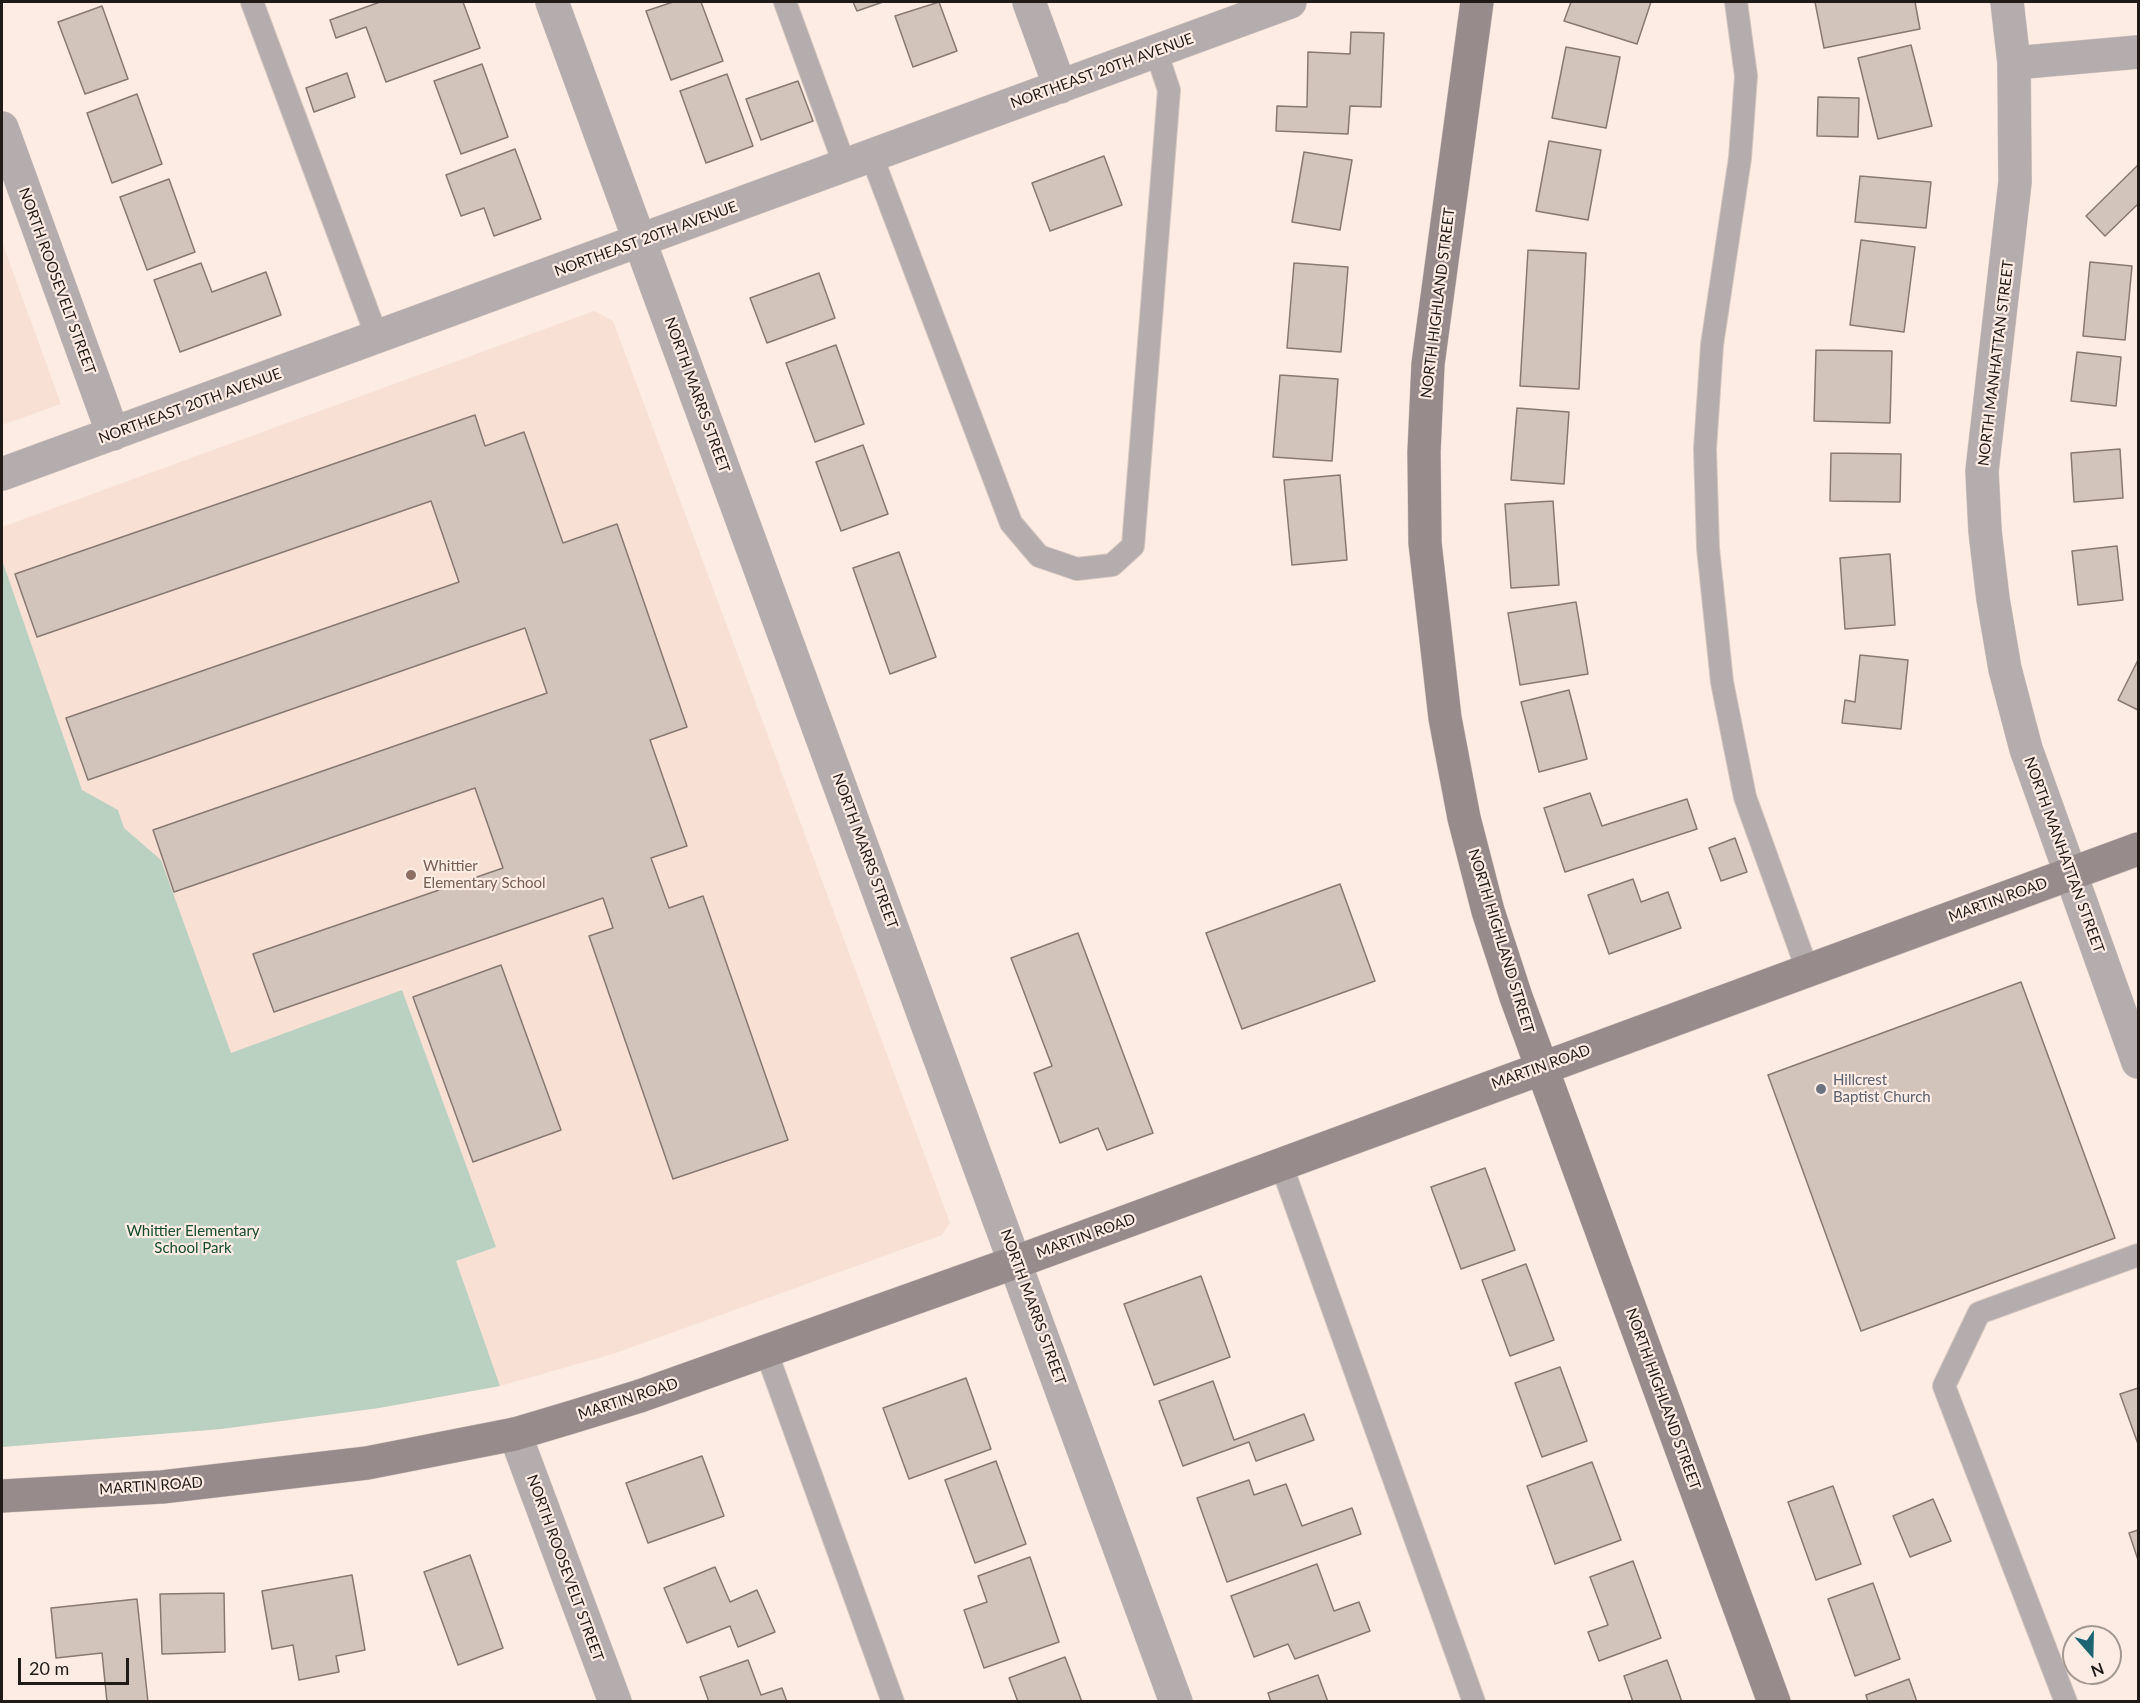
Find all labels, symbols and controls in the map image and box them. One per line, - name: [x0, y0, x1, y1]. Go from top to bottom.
- street label: NORTHEAST 20TH AVENUE: [1008, 29, 1196, 113]
- street label: NORTH ROOSEVELT STREET: [15, 185, 99, 377]
- street label: NORTHEAST 20TH AVENUE: [552, 197, 740, 281]
- street label: NORTH HIGHLAND STREET: [1417, 207, 1459, 399]
- street label: NORTH MANHATTAN STREET: [1974, 259, 2018, 467]
- street label: NORTH MARRS STREET: [660, 315, 734, 475]
- street label: NORTHEAST 20TH AVENUE: [96, 364, 284, 448]
- street label: NORTH MANHATTAN STREET: [2020, 754, 2108, 956]
- street label: NORTH MARRS STREET: [828, 771, 902, 931]
- street label: NORTH HIGHLAND STREET: [1464, 847, 1538, 1035]
- place label: Whittier Elementary School: [423, 857, 546, 892]
- marker: Whittier Elementary School: [404, 868, 418, 882]
- street label: MARTIN ROAD: [1946, 874, 2050, 926]
- street label: MARTIN ROAD: [1489, 1041, 1593, 1093]
- place label: Hillcrest Baptist Church: [1833, 1071, 1931, 1106]
- marker: Hillcrest Baptist Church: [1814, 1082, 1828, 1096]
- street label: MARTIN ROAD: [1034, 1210, 1138, 1262]
- park label: Whittier Elementary School Park: [126, 1222, 260, 1257]
- street label: NORTH MARRS STREET: [996, 1227, 1070, 1387]
- street label: NORTH HIGHLAND STREET: [1622, 1306, 1704, 1492]
- street label: MARTIN ROAD: [576, 1374, 680, 1424]
- street label: NORTH ROOSEVELT STREET: [523, 1472, 607, 1664]
- street label: MARTIN ROAD: [98, 1473, 204, 1499]
- north arrow: [2062, 1625, 2122, 1685]
- scale bar: [21, 1646, 132, 1684]
- text: 20 m: [29, 1657, 69, 1679]
- text: N: [2089, 1659, 2107, 1682]

